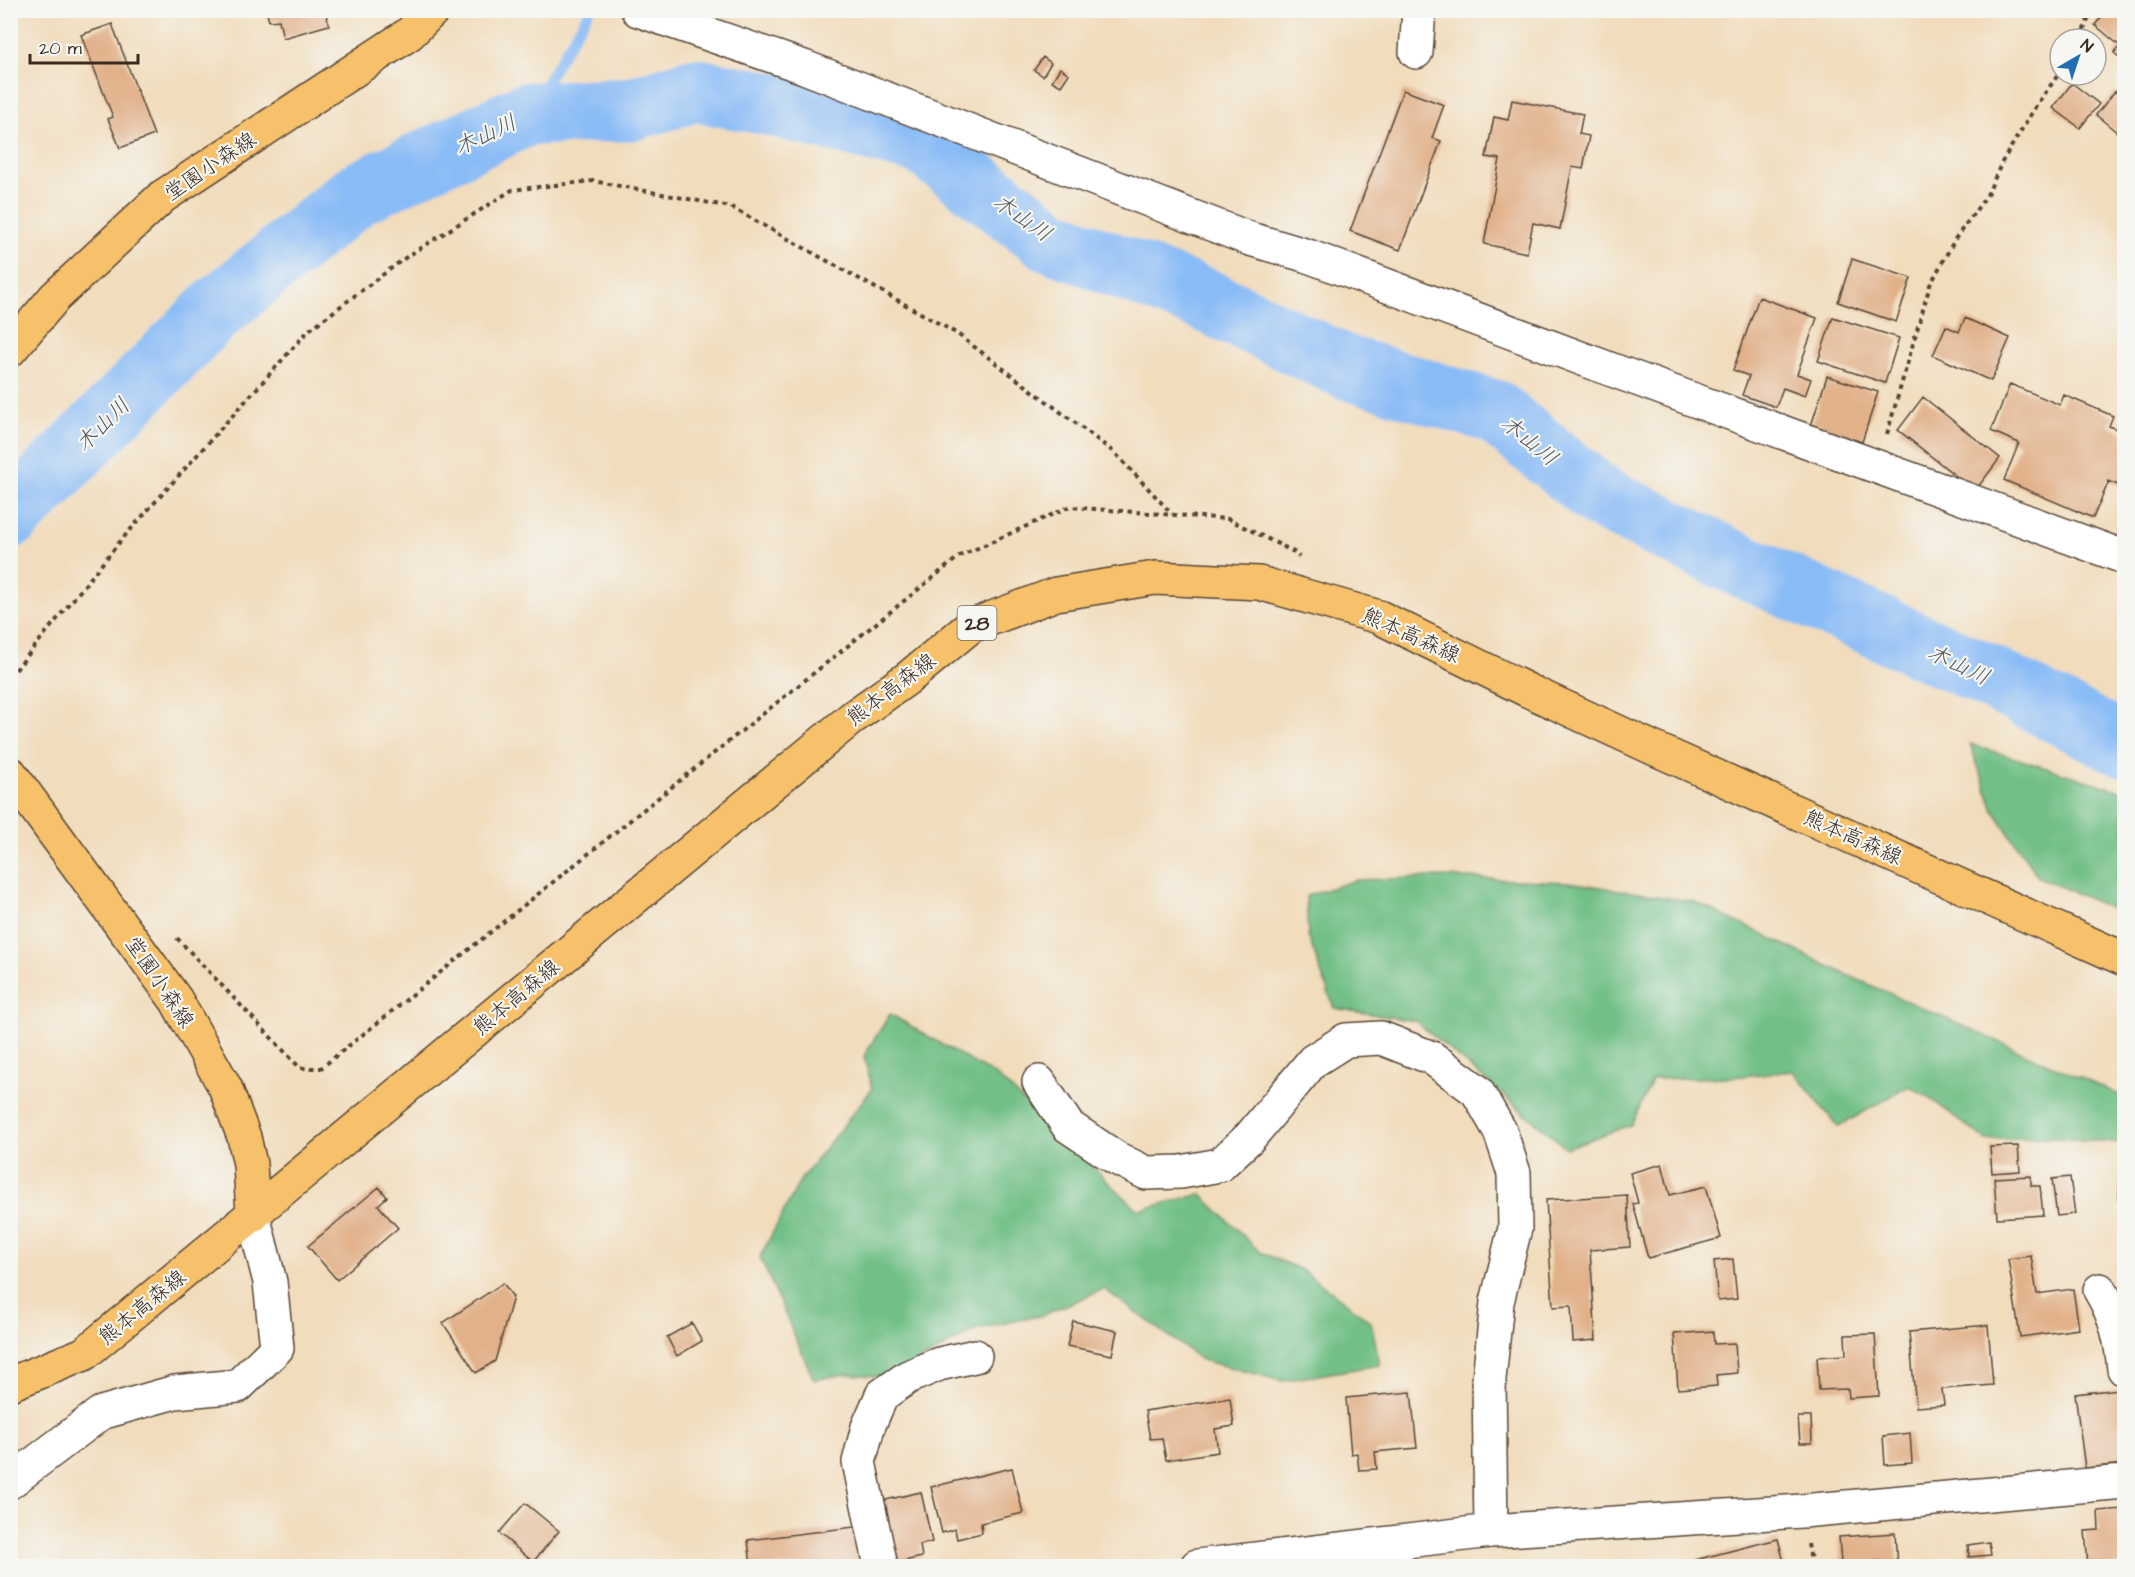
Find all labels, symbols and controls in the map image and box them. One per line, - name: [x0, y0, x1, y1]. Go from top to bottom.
- scale bar: [30, 27, 138, 65]
- north arrow: [2048, 27, 2108, 87]
- text: N: [2076, 34, 2098, 58]
- text: 20 m: [39, 36, 82, 61]
- water label: 木山川: [449, 107, 522, 163]
- street label: 堂園小森線: [159, 125, 262, 208]
- water label: 木山川: [986, 187, 1058, 250]
- water label: 木山川: [69, 391, 137, 459]
- water label: 木山川: [1494, 408, 1564, 474]
- street label: 熊本高森線: [1357, 601, 1465, 670]
- road number: 28: [958, 606, 996, 640]
- water label: 木山川: [1922, 637, 1995, 693]
- street label: 熊本高森線: [841, 646, 942, 733]
- street label: 熊本高森線: [1799, 803, 1907, 872]
- street label: 堂園小森線: [118, 931, 201, 1034]
- street label: 熊本高森線: [467, 953, 566, 1042]
- street label: 熊本高森線: [92, 1263, 192, 1352]

